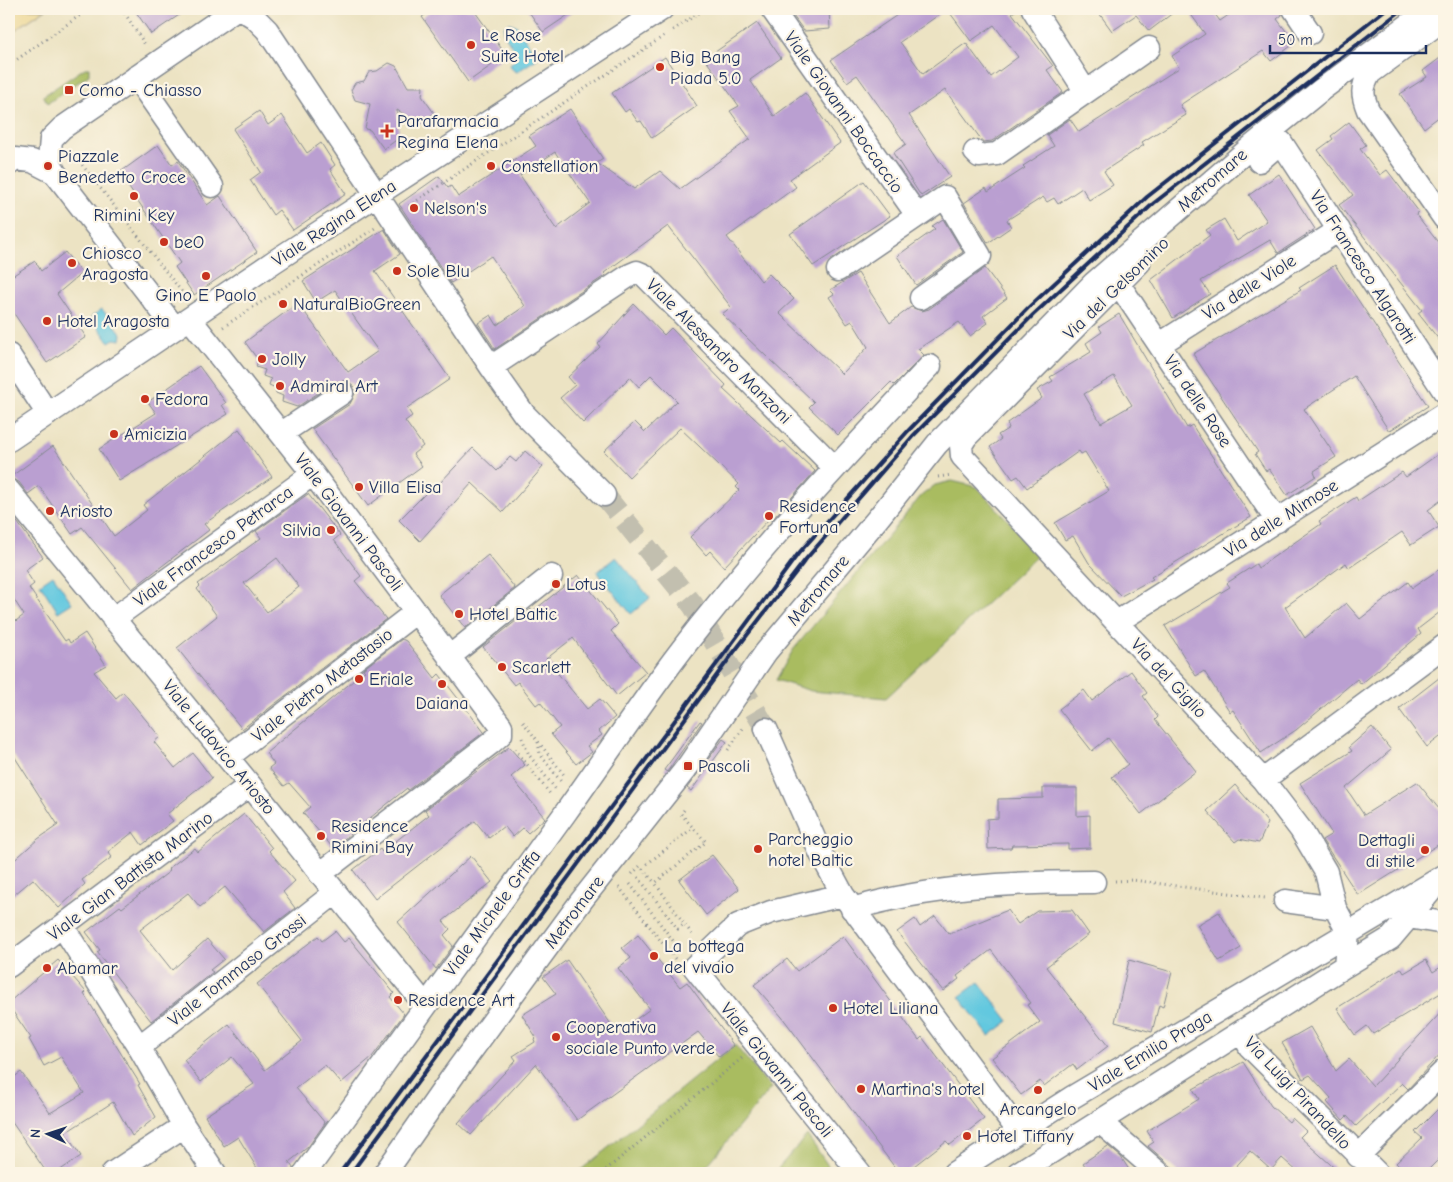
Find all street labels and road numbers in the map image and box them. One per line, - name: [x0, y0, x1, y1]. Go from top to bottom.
- street label: Viale Giovanni Boccaccio: [780, 27, 908, 197]
- street label: Metromare: [1173, 144, 1252, 216]
- street label: Viale Regina Elena: [268, 176, 400, 271]
- street label: Via Francesco Algarotti: [1305, 187, 1420, 348]
- street label: Via del Gelsomino: [1059, 233, 1174, 344]
- street label: Via delle Viole: [1198, 250, 1300, 325]
- street label: Viale Alessandro Manzoni: [642, 274, 796, 428]
- street label: Via delle Rose: [1159, 351, 1236, 451]
- street label: Viale Giovanni Pascoli: [290, 449, 407, 595]
- street label: Via delle Mimose: [1220, 475, 1342, 562]
- street label: Viale Francesco Petrarca: [129, 482, 297, 611]
- street label: Metromare: [783, 551, 854, 630]
- street label: Viale Pietro Metastasio: [248, 624, 397, 747]
- street label: Via del Giglio: [1126, 634, 1211, 723]
- street label: Viale Ludovico Ariosto: [158, 676, 279, 819]
- street label: Viale Gian Battista Marino: [44, 807, 217, 945]
- street label: Viale Michele Griffa: [440, 846, 545, 980]
- street label: Metromare: [540, 872, 609, 953]
- street label: Viale Tommaso Grossi: [164, 910, 311, 1031]
- street label: Viale Giovanni Pascoli: [716, 999, 837, 1142]
- street label: Viale Emilio Praga: [1085, 1006, 1216, 1097]
- street label: Via Luigi Pirandello: [1240, 1032, 1355, 1154]

